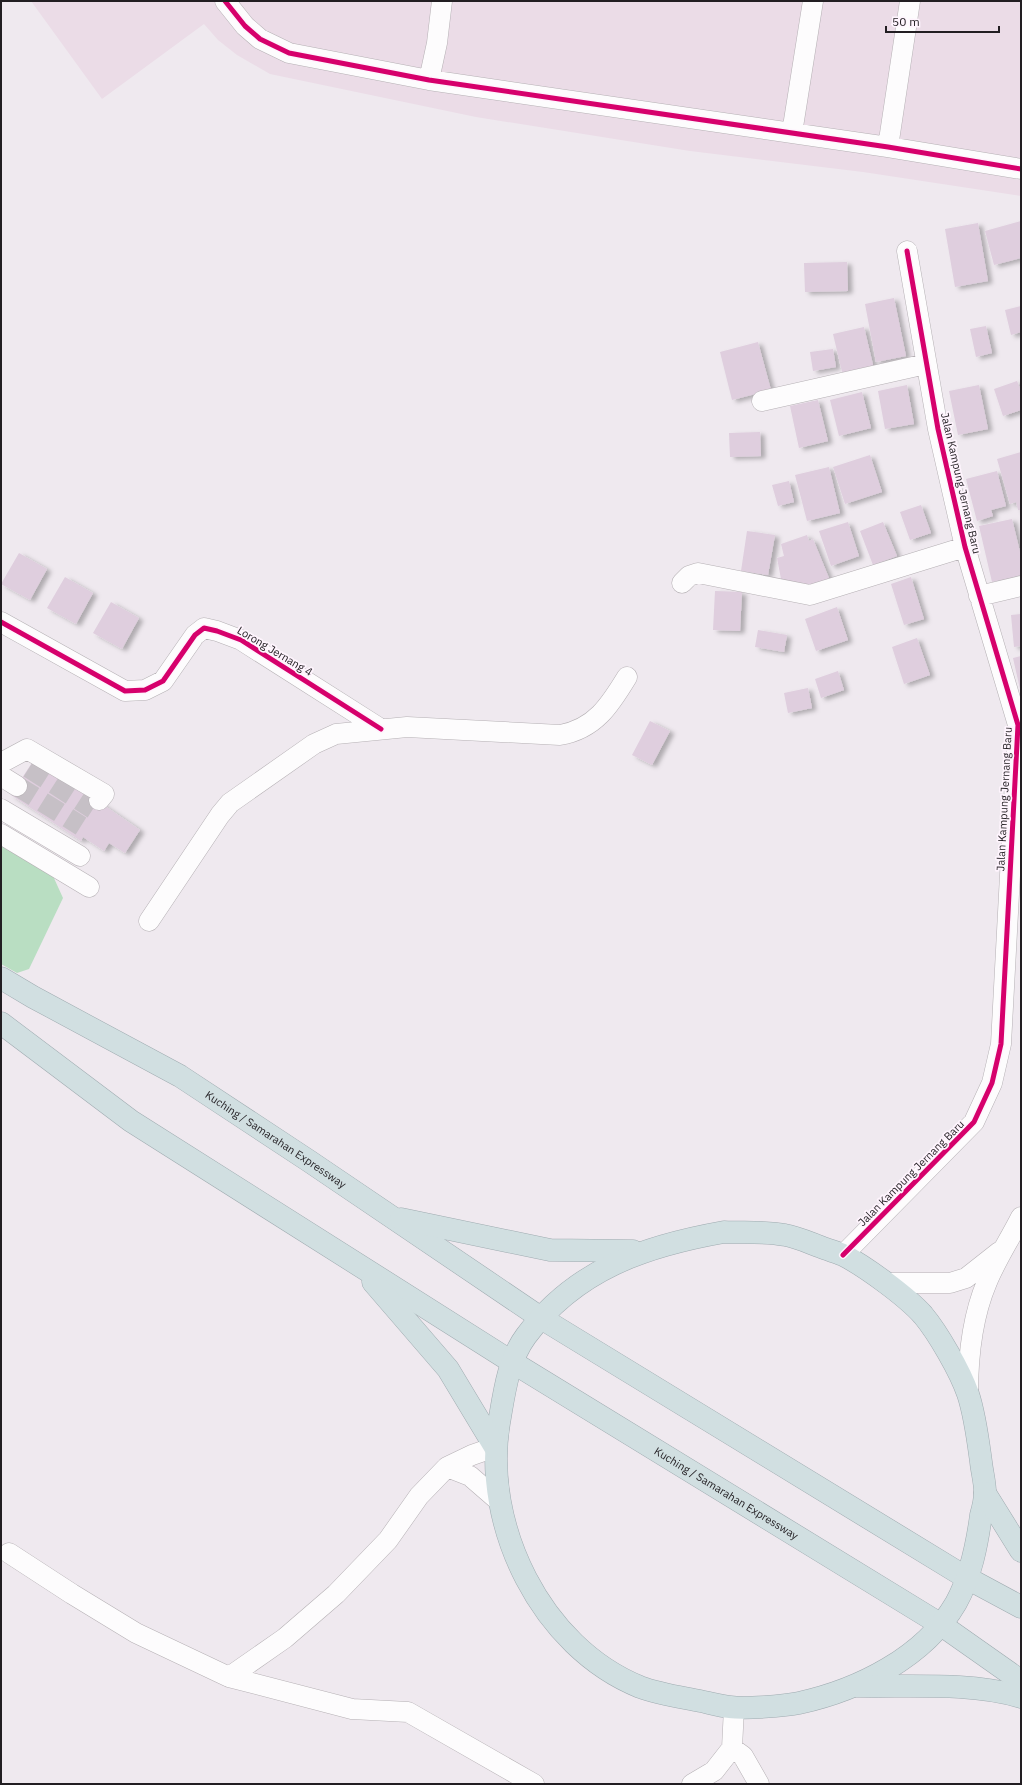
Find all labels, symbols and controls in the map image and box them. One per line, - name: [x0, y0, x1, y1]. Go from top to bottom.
- scale bar: [886, 8, 999, 34]
- text: 50 m: [892, 14, 920, 29]
- street label: Jalan Kampung Jernang Baru: [938, 411, 984, 555]
- street label: Lorong Jernang 4: [235, 623, 316, 679]
- street label: Jalan Kampung Jernang Baru: [993, 726, 1015, 872]
- street label: Kuching / Samarahan Expressway: [203, 1088, 349, 1192]
- street label: Jalan Kampung Jernang Baru: [855, 1117, 967, 1229]
- street label: Kuching / Samarahan Expressway: [652, 1444, 801, 1543]

